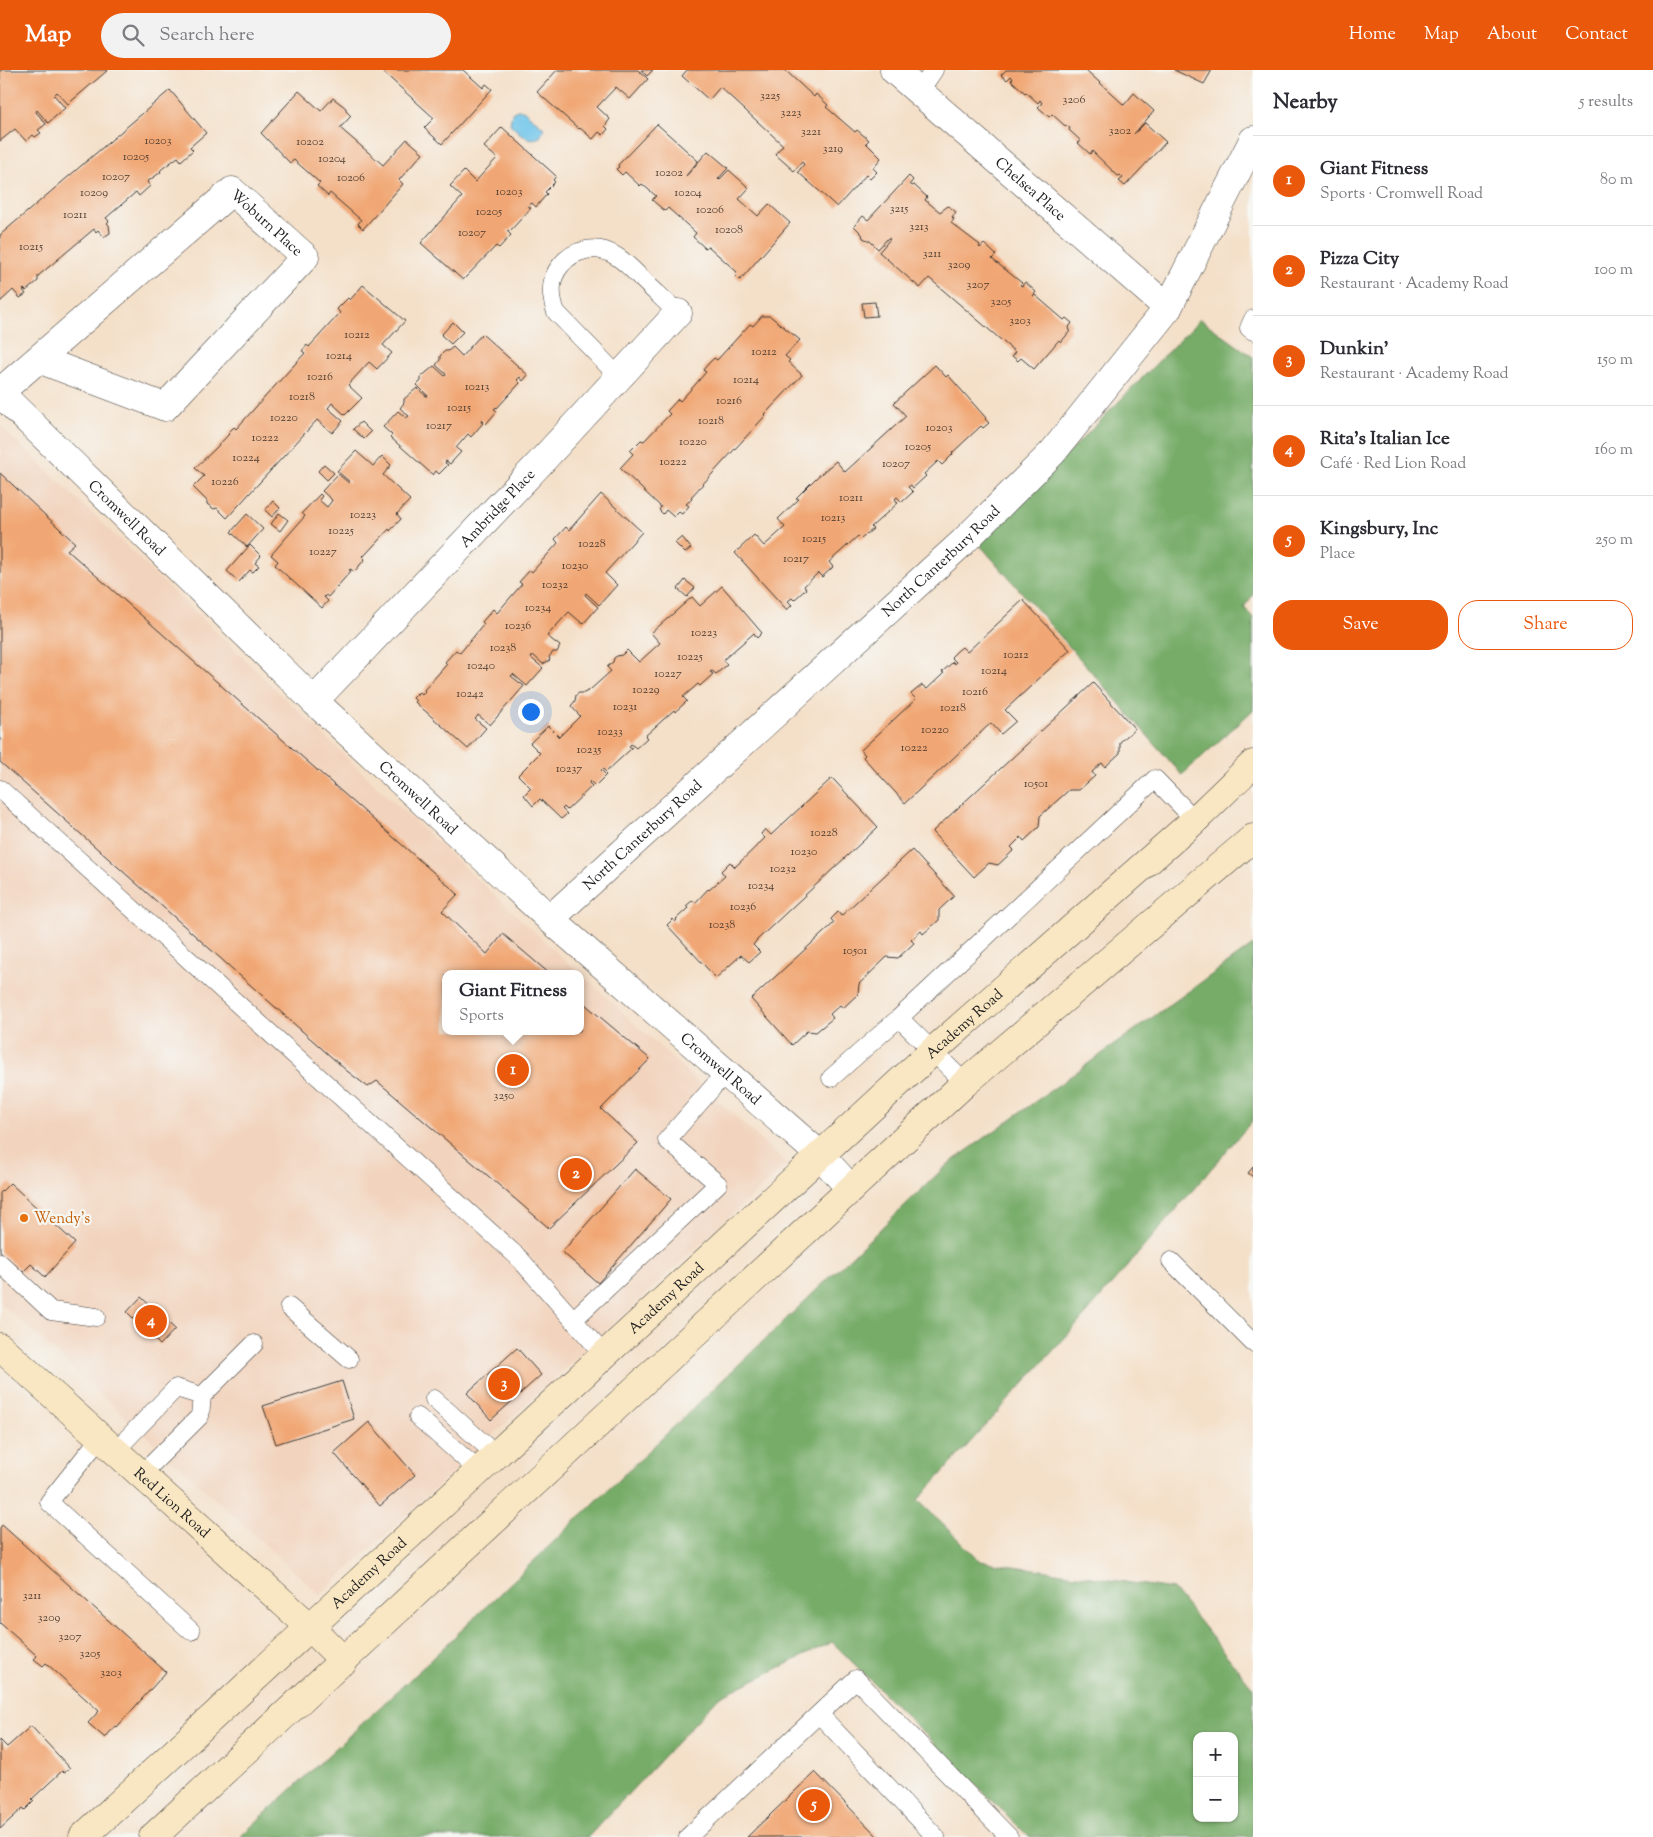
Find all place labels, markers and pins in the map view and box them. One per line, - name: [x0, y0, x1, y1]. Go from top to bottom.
- pin: 1: [497, 1051, 529, 1089]
- pin: 2: [560, 1155, 592, 1193]
- place label: Wendy's: [34, 1209, 90, 1230]
- marker: Wendy's: [18, 1212, 30, 1224]
- pin: 4: [135, 1302, 167, 1340]
- pin: 3: [488, 1365, 520, 1403]
- pin: 5: [798, 1786, 830, 1824]

